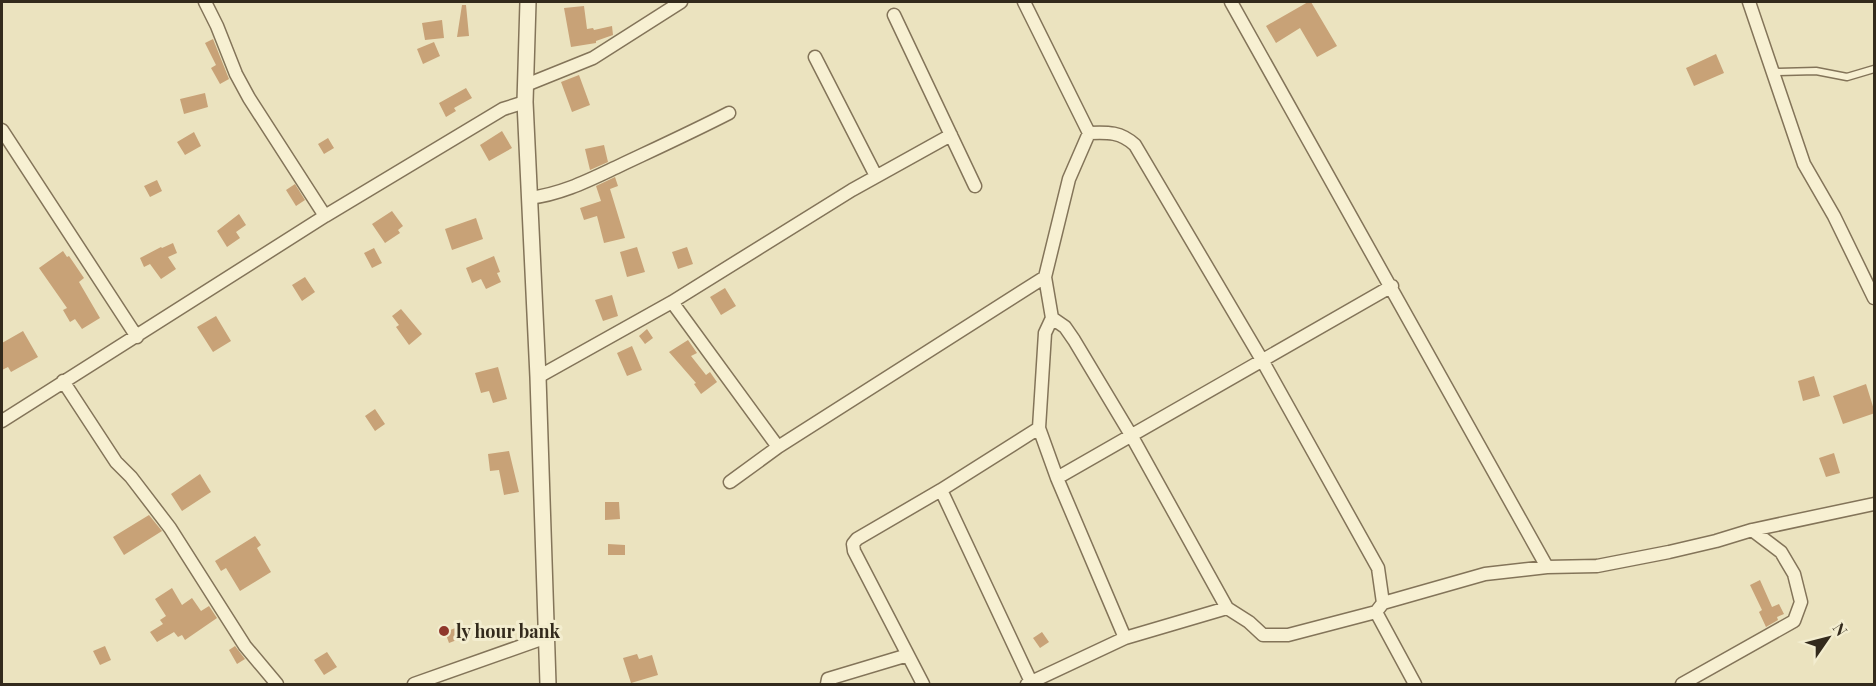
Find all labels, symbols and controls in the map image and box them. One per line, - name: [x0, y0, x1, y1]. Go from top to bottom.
- north arrow: [1798, 608, 1858, 668]
- text: N: [1829, 618, 1853, 640]
- place label: ly hour bank: [456, 619, 561, 643]
- marker: ly hour bank: [437, 624, 451, 638]

